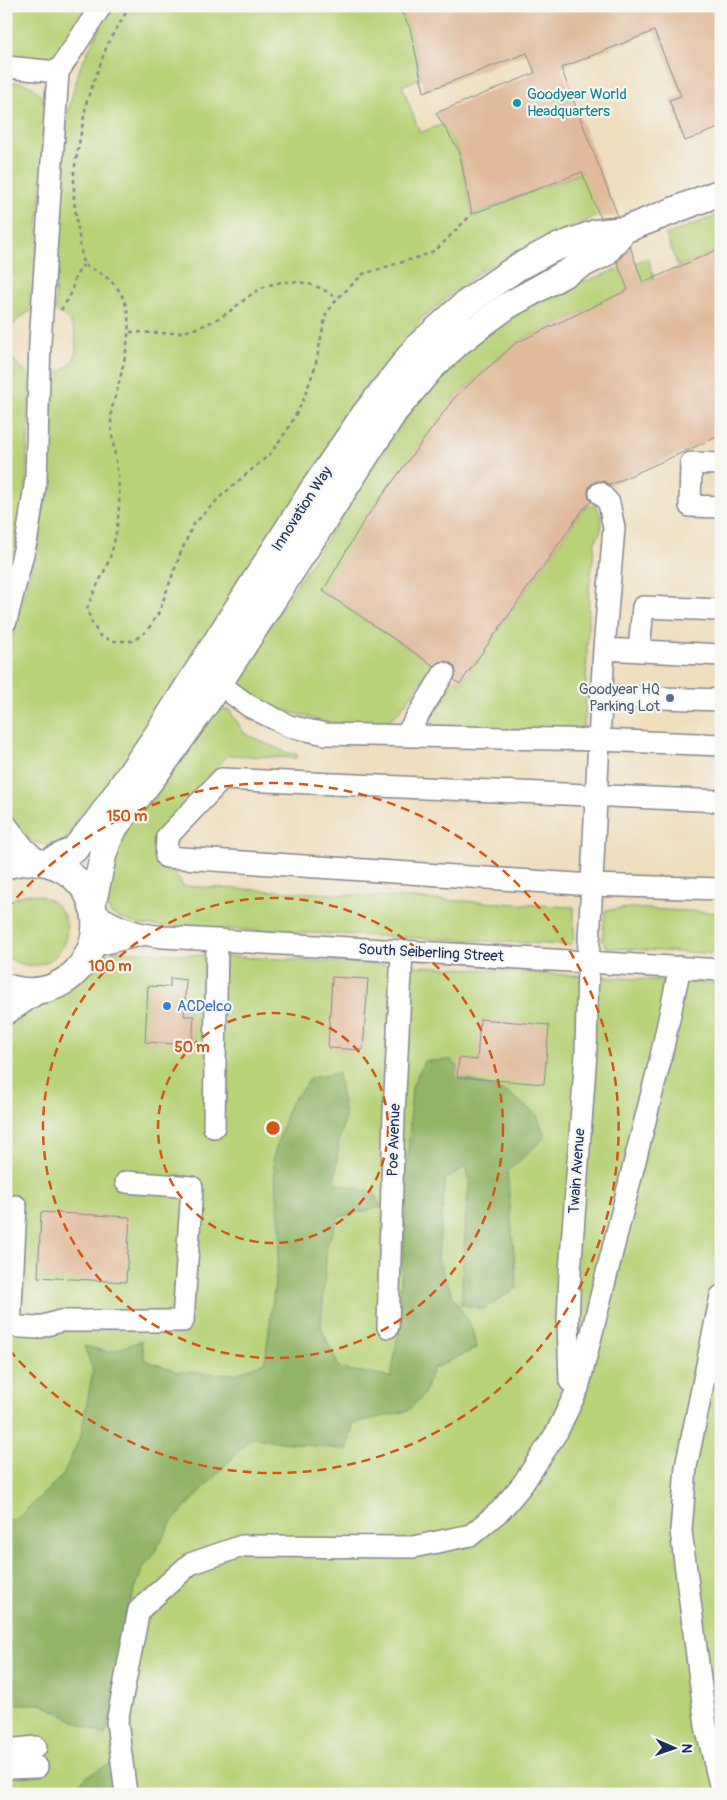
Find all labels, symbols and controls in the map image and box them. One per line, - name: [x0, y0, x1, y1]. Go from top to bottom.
- place label: Goodyear World Headquarters: [527, 85, 627, 121]
- marker: Goodyear World Headquarters: [511, 97, 523, 109]
- street label: Innovation Way: [268, 462, 337, 555]
- place label: Goodyear HQ Parking Lot: [579, 680, 661, 716]
- marker: Goodyear HQ Parking Lot: [664, 692, 676, 704]
- text: 150 m: [107, 807, 147, 826]
- street label: South Seiberling Street: [358, 940, 505, 966]
- text: 100 m: [89, 957, 131, 976]
- place label: ACDelco: [177, 997, 232, 1016]
- marker: ACDelco: [161, 1000, 173, 1012]
- text: 50 m: [175, 1038, 209, 1057]
- street label: Poe Avenue: [383, 1103, 405, 1177]
- centre of rings: [264, 1119, 282, 1137]
- street label: Twain Avenue: [565, 1127, 589, 1214]
- north arrow: [650, 1722, 700, 1772]
- text: N: [678, 1743, 695, 1753]

